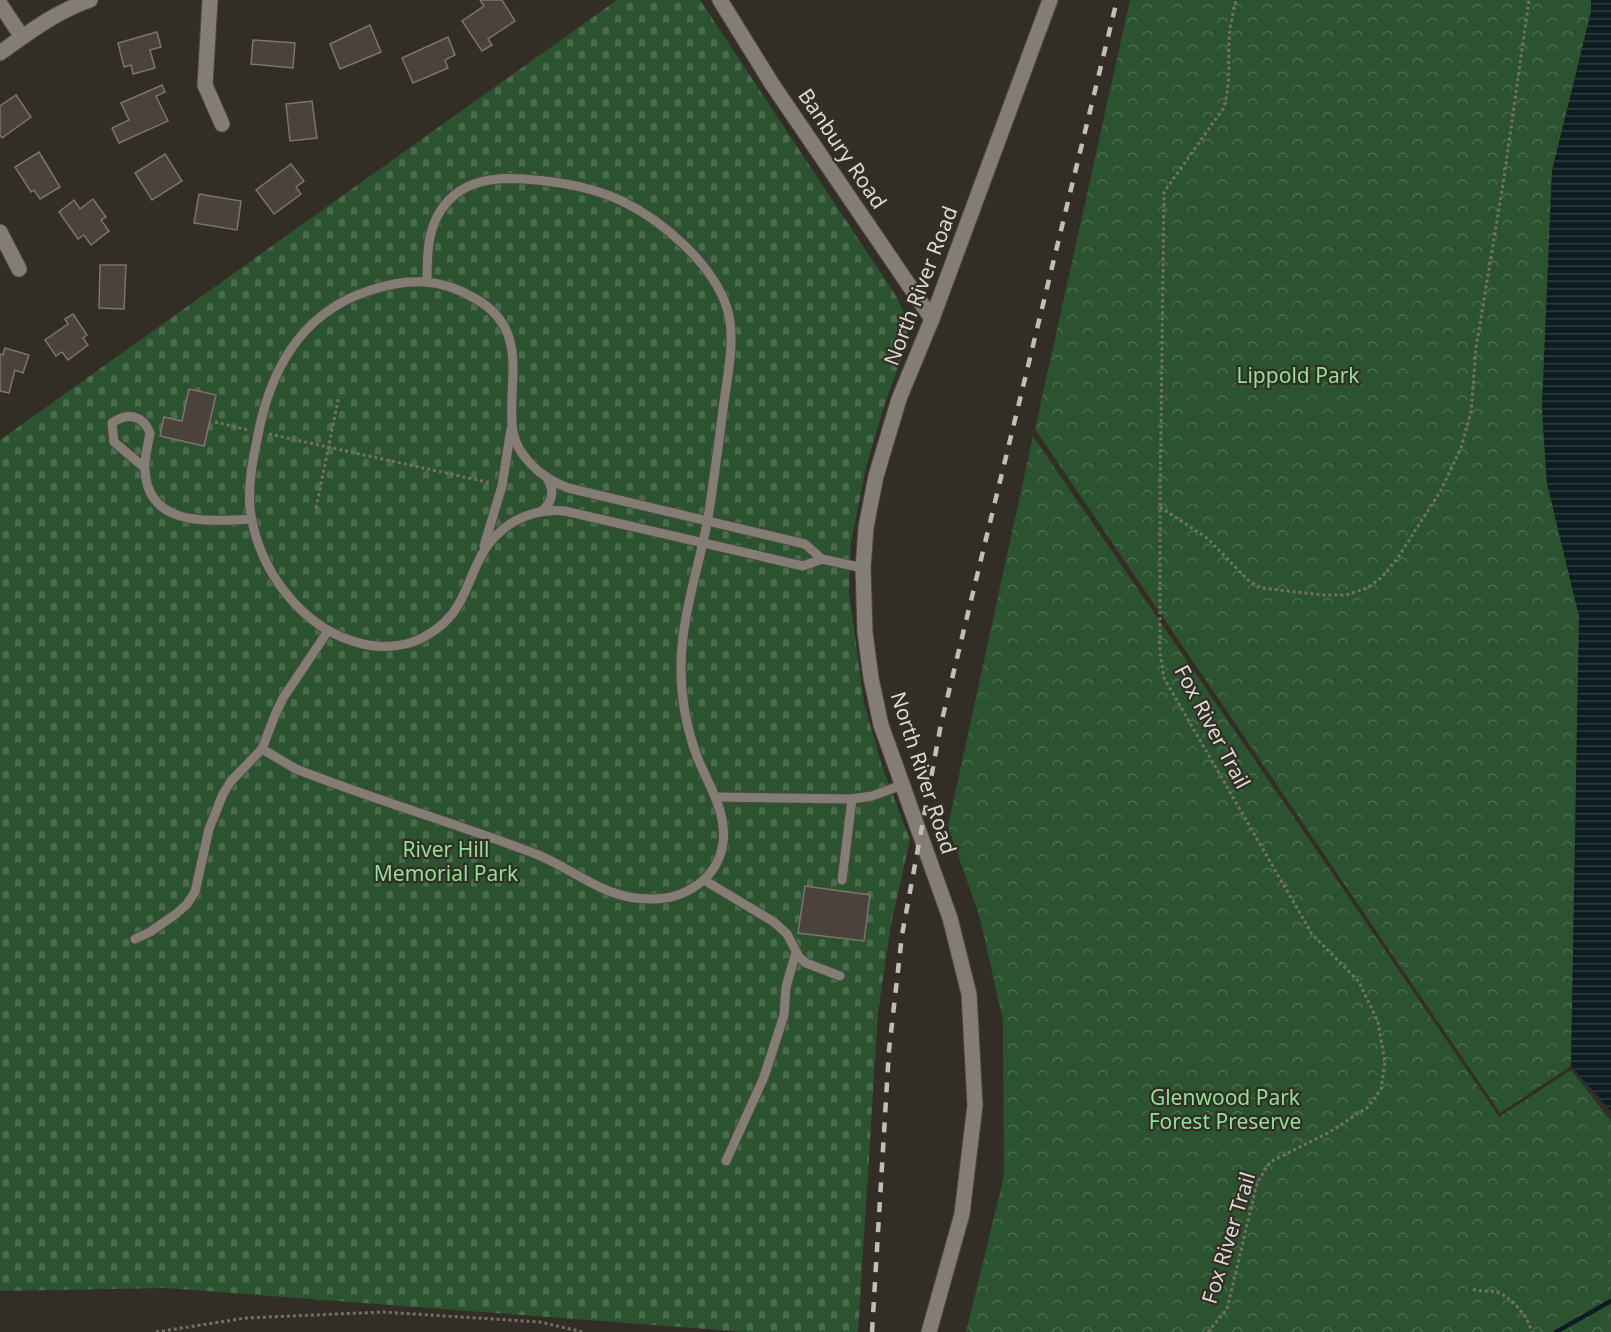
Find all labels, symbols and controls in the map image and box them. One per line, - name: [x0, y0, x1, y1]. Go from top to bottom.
- street label: Banbury Road: [792, 83, 893, 214]
- street label: North River Road: [877, 202, 963, 370]
- park label: Lippold Park: [1236, 361, 1360, 389]
- street label: Fox River Trail: [1169, 660, 1257, 793]
- street label: North River Road: [885, 688, 963, 857]
- park label: River Hill Memorial Park: [374, 835, 519, 887]
- park label: Glenwood Park Forest Preserve: [1149, 1083, 1301, 1135]
- street label: Fox River Trail: [1195, 1168, 1261, 1307]

